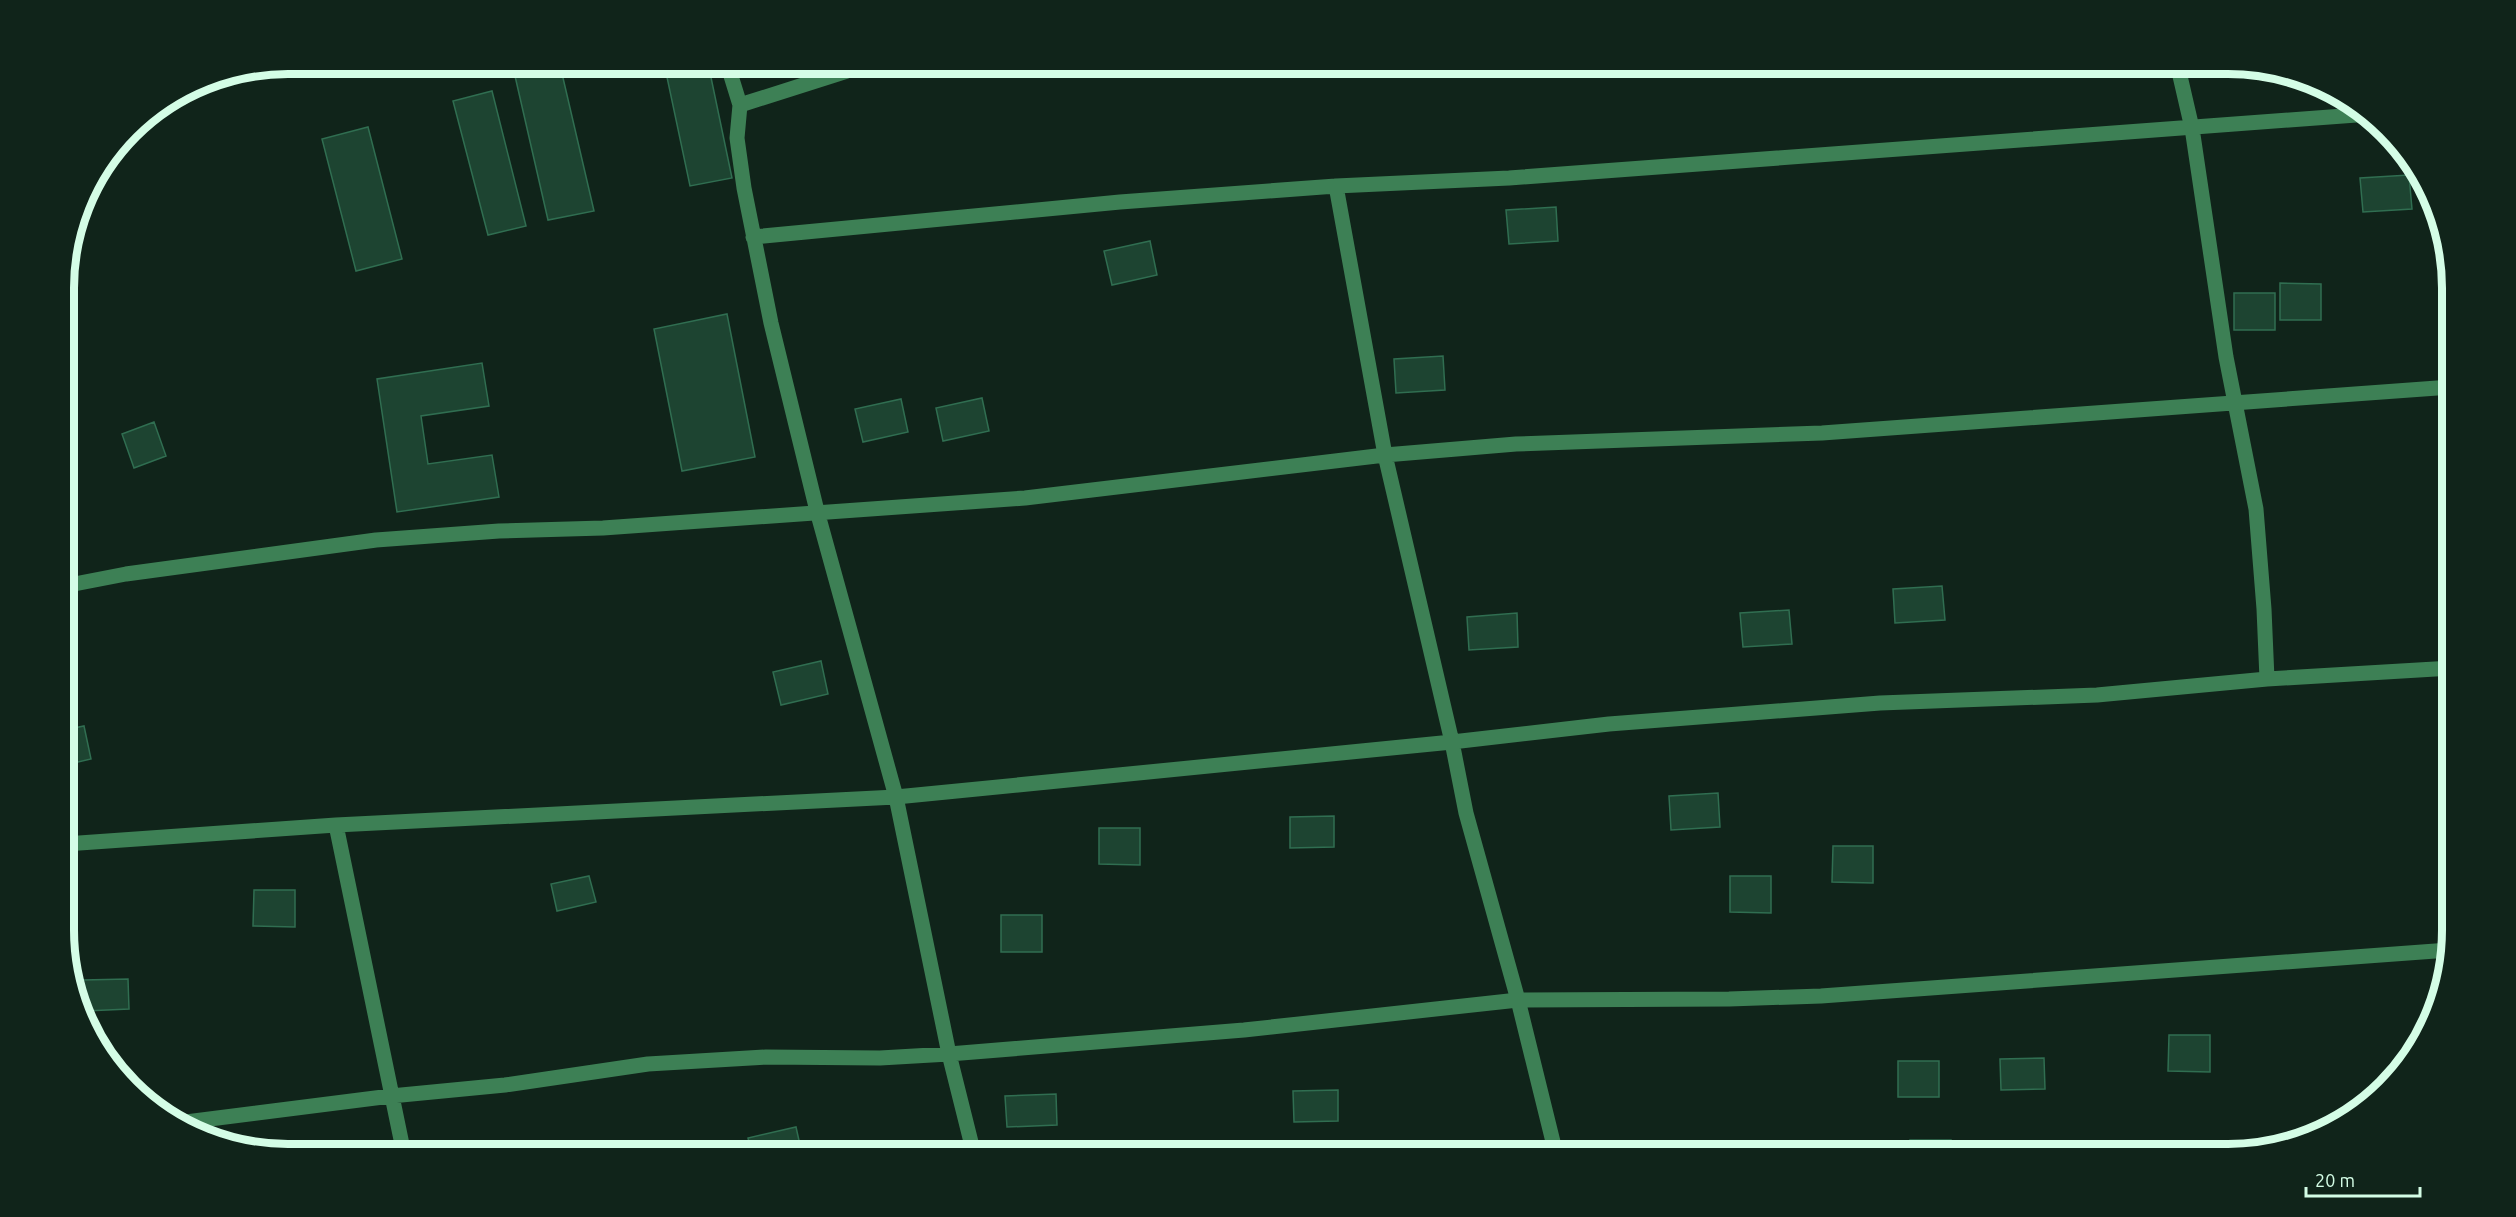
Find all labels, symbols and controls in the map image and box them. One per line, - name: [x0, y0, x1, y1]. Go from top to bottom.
- scale bar: [2306, 1160, 2420, 1198]
- text: 20 m: [2315, 1170, 2355, 1190]

